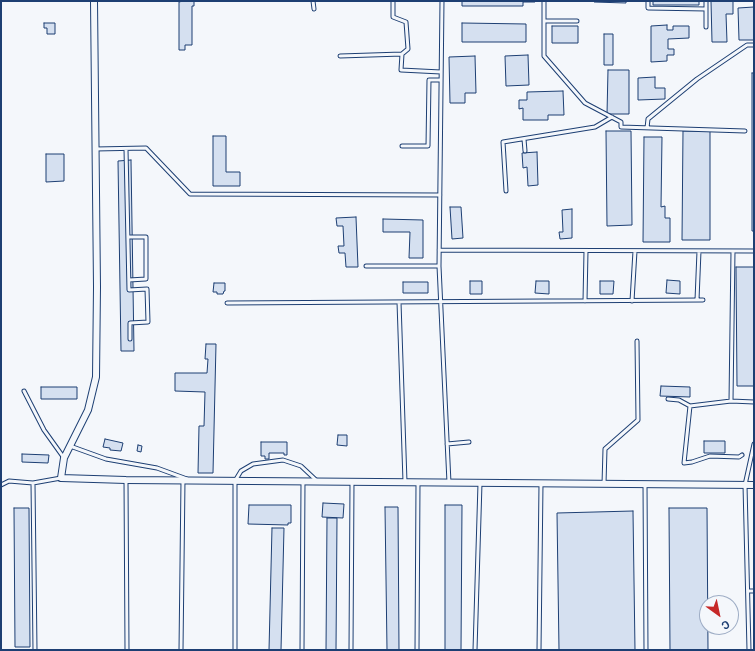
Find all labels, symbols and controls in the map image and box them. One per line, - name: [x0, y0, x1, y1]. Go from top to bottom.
- north arrow: [699, 595, 739, 635]
- text: С: [719, 617, 732, 632]

